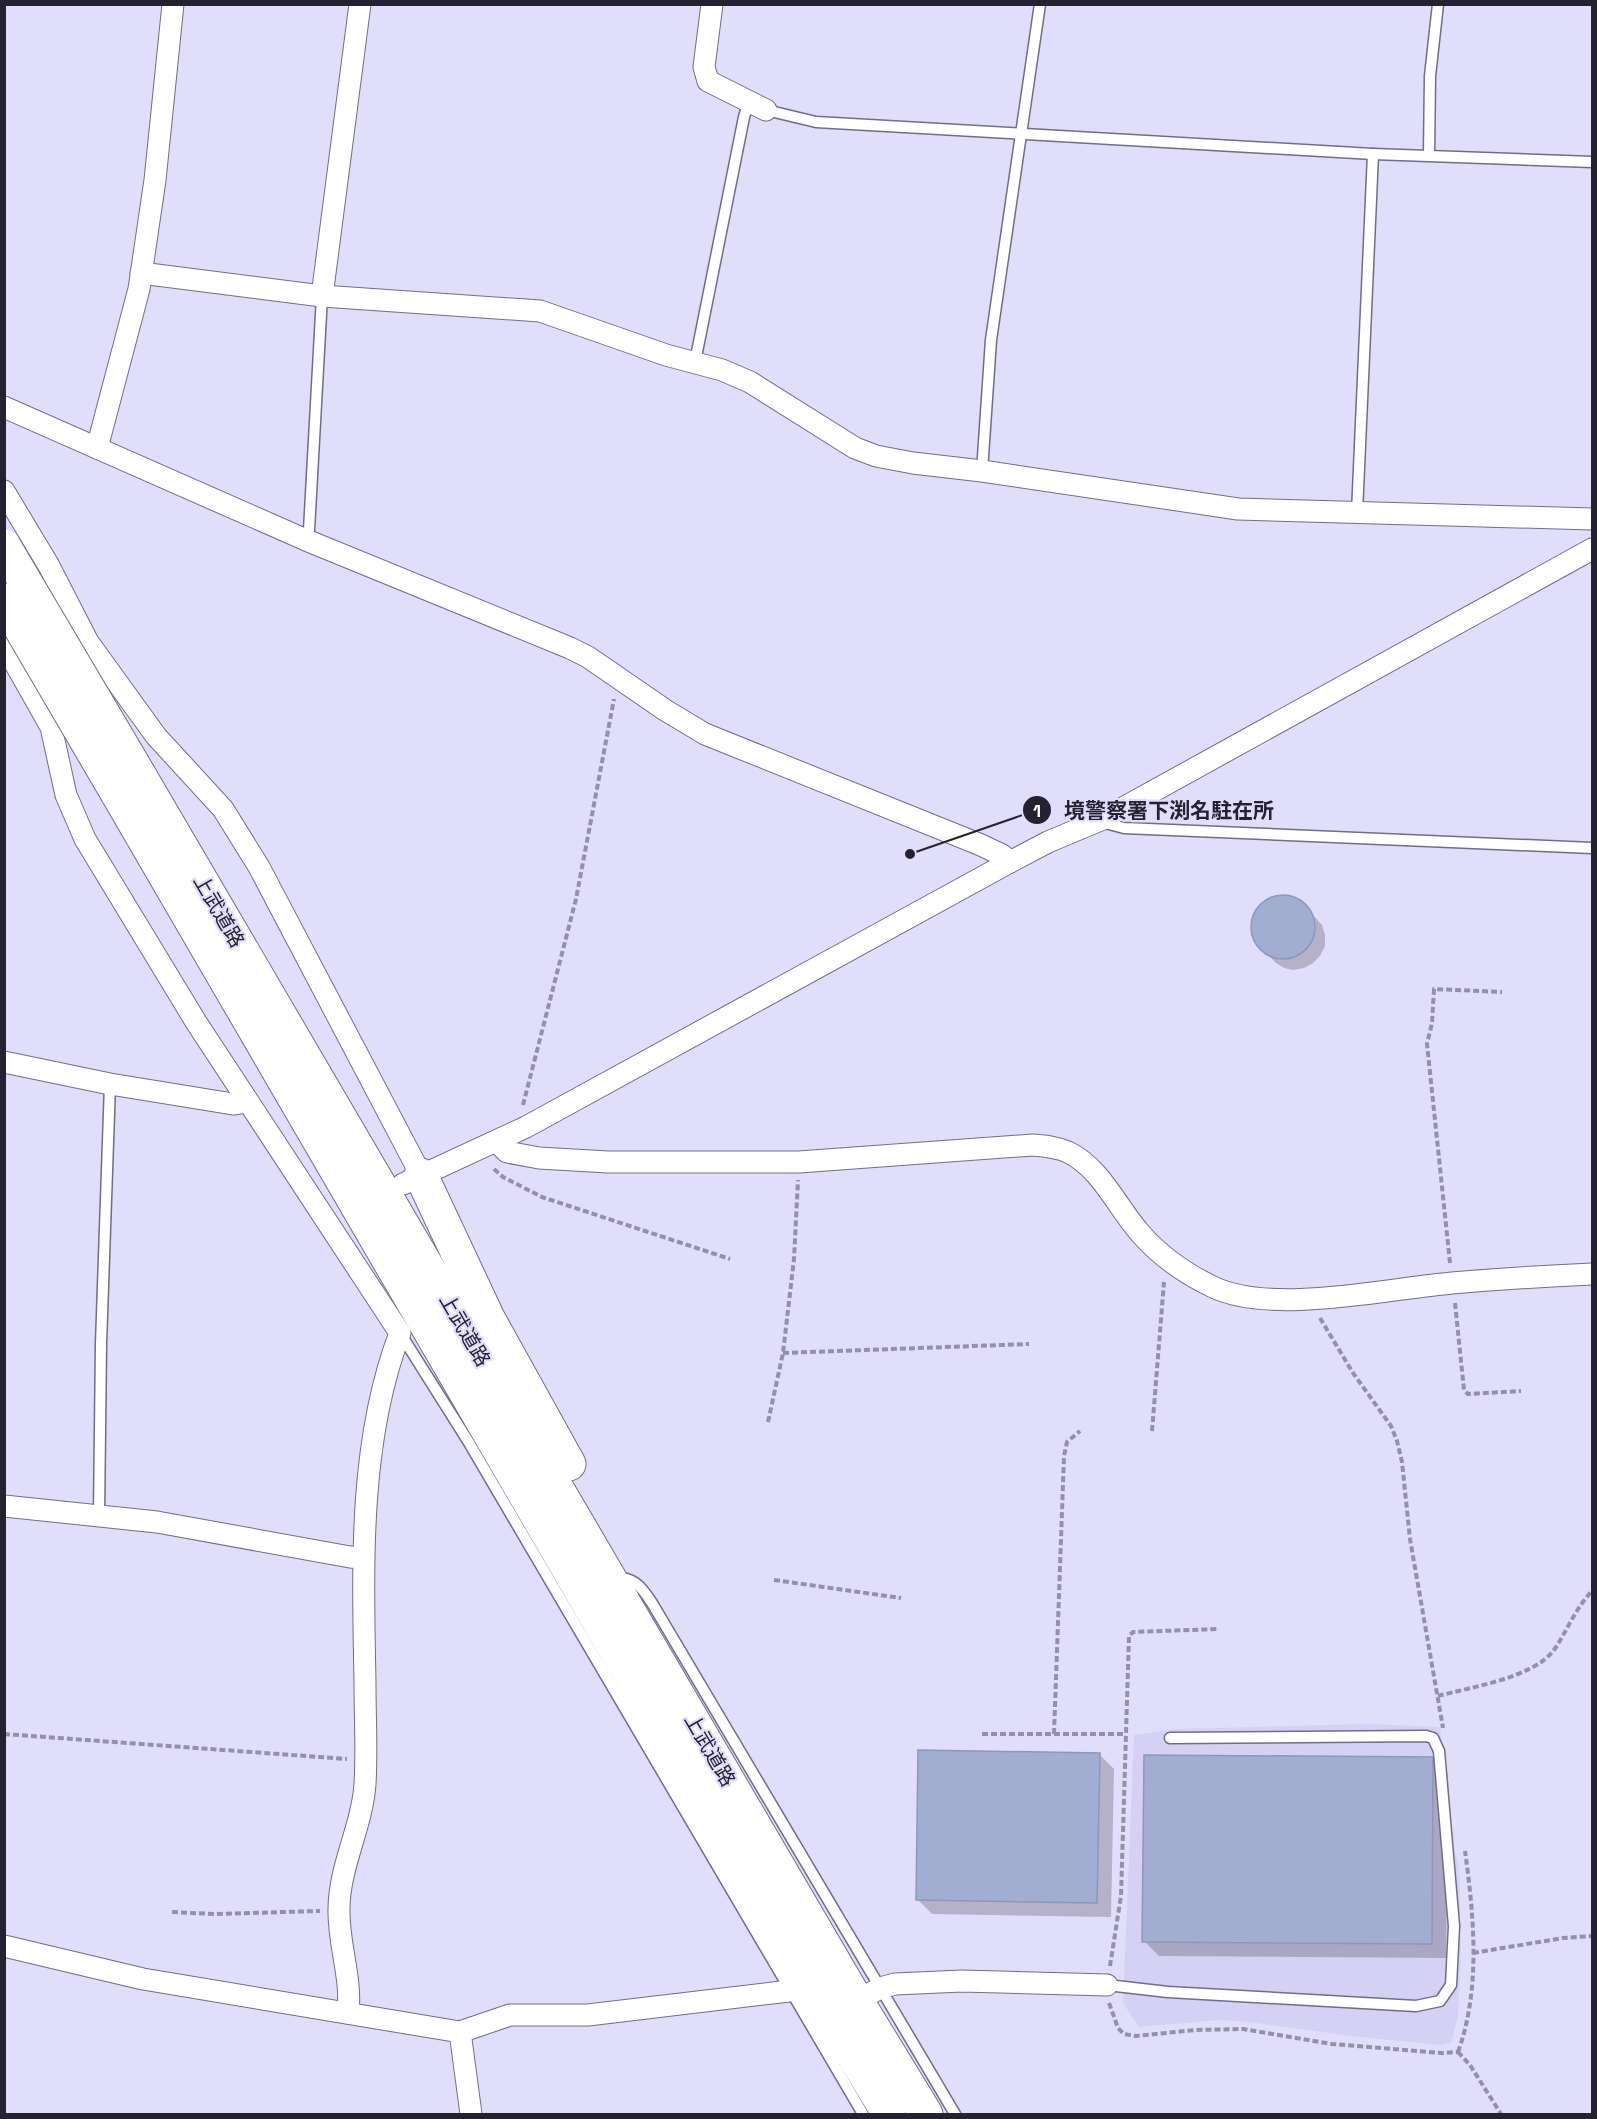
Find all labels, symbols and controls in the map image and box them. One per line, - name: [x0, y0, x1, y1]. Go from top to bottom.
- callout: 境警察署下渕名駐在所: [1022, 791, 1286, 830]
- text: 境警察署下渕名駐在所: [1064, 797, 1274, 824]
- text: 1: [1033, 799, 1041, 822]
- street label: 上武道路: [188, 870, 250, 952]
- street label: 上武道路: [434, 1289, 496, 1371]
- street label: 上武道路: [679, 1709, 741, 1791]

